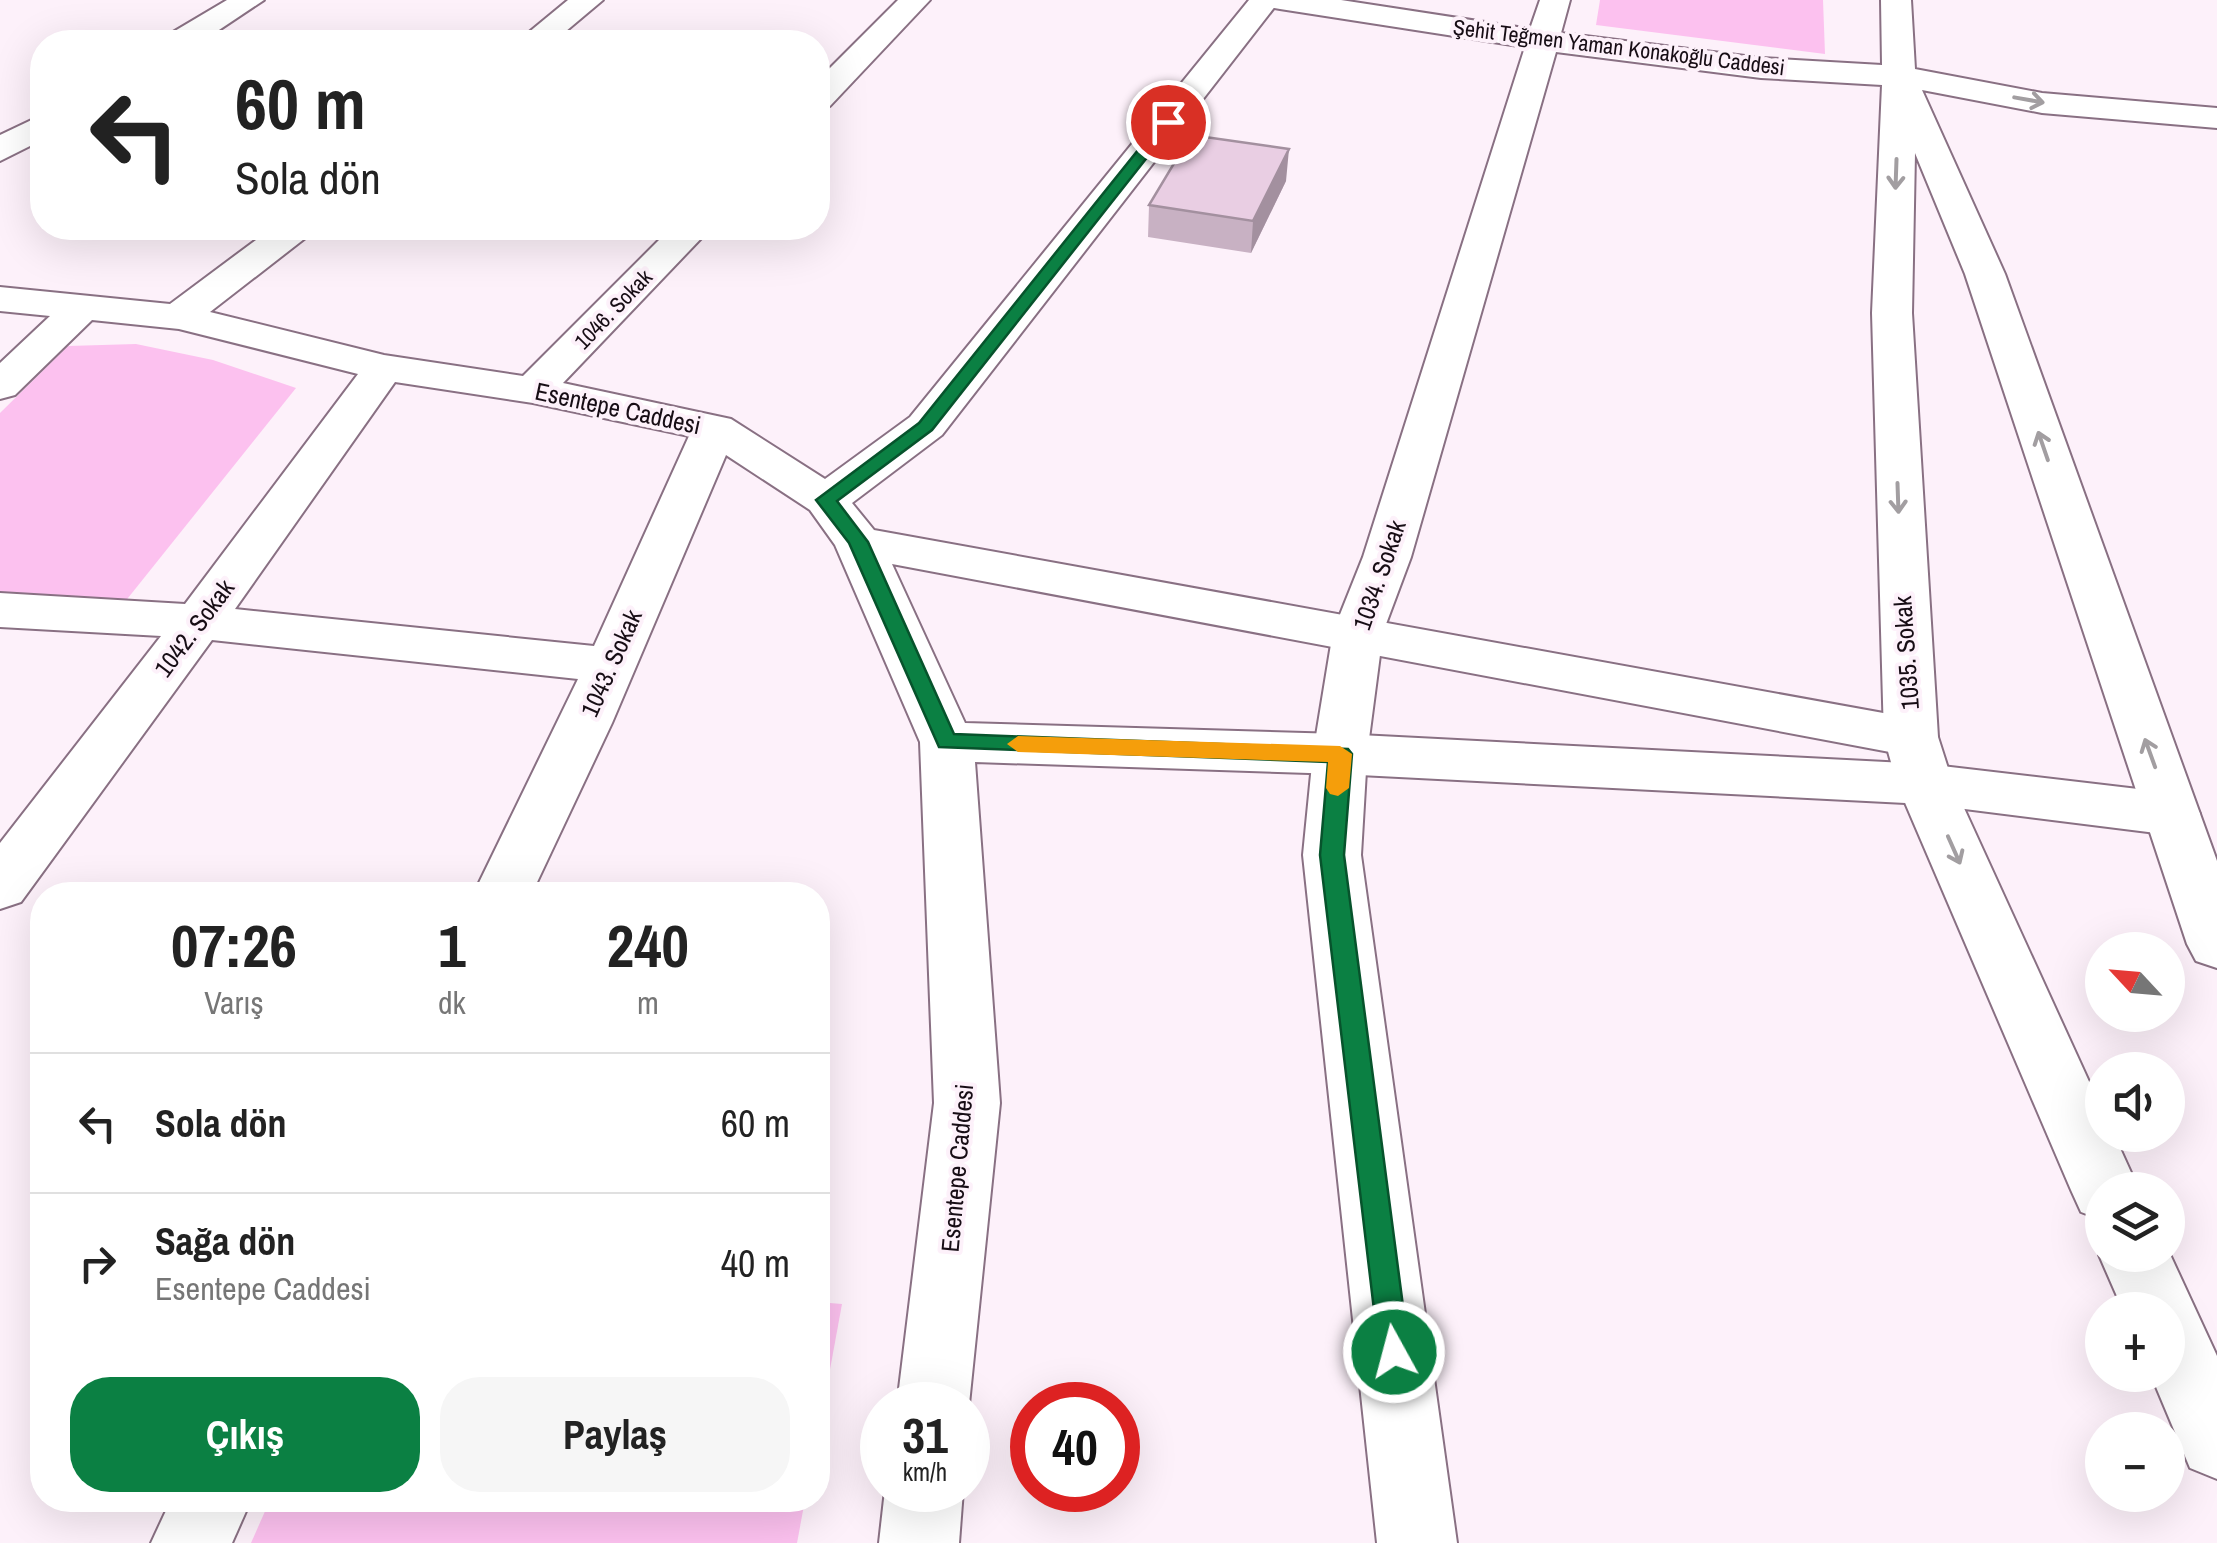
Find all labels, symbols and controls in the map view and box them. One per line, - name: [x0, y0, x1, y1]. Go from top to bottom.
- street label: Şehit Teğmen Yaman Konakoğlu Caddesi: [1451, 12, 1787, 82]
- text: 60 m: [235, 57, 366, 151]
- icon: left: [70, 70, 200, 200]
- pin: [1126, 80, 1211, 165]
- one-way arrow: [2012, 91, 2045, 110]
- icon: arrive: [1141, 95, 1196, 150]
- text: Sola dön: [235, 147, 381, 208]
- one-way arrow: [1886, 157, 1905, 189]
- street label: 1046. Sokak: [567, 262, 659, 355]
- street label: Esentepe Caddesi: [532, 374, 704, 442]
- one-way arrow: [2032, 430, 2050, 462]
- one-way arrow: [1889, 482, 1908, 514]
- street label: 1034. Sokak: [1344, 515, 1414, 634]
- street label: 1042. Sokak: [146, 572, 242, 684]
- street label: 1035. Sokak: [1885, 594, 1927, 711]
- street label: 1043. Sokak: [572, 603, 650, 722]
- one-way arrow: [2140, 738, 2158, 769]
- one-way arrow: [1946, 834, 1964, 865]
- text: 07:26: [171, 905, 297, 986]
- text: 1: [438, 905, 466, 986]
- text: 240: [607, 905, 689, 986]
- north arrow: [2085, 932, 2185, 1032]
- map controls: [2085, 932, 2185, 1512]
- text: Varış: [204, 981, 264, 1024]
- text: dk: [438, 981, 466, 1024]
- text: m: [637, 981, 659, 1024]
- button: sound: [2085, 1052, 2185, 1152]
- street label: Esentepe Caddesi: [933, 1082, 981, 1254]
- icon: left: [70, 1096, 125, 1151]
- text: Sola dön: [155, 1098, 287, 1149]
- text: 60 m: [721, 1098, 790, 1149]
- button: layers: [2085, 1172, 2185, 1272]
- text: Sağa dön: [155, 1216, 295, 1267]
- icon: right: [70, 1236, 125, 1291]
- text: 40 m: [721, 1238, 790, 1289]
- text: Esentepe Caddesi: [155, 1267, 371, 1310]
- button: +: [2085, 1292, 2185, 1392]
- position arrow: [1342, 1300, 1446, 1404]
- button: Çıkış: [70, 1377, 420, 1492]
- button: Paylaş: [440, 1377, 790, 1492]
- speed limit sign: 40: [1010, 1382, 1140, 1512]
- text: 31: [902, 1401, 948, 1469]
- button: −: [2085, 1412, 2185, 1512]
- text: km/h: [903, 1455, 947, 1489]

